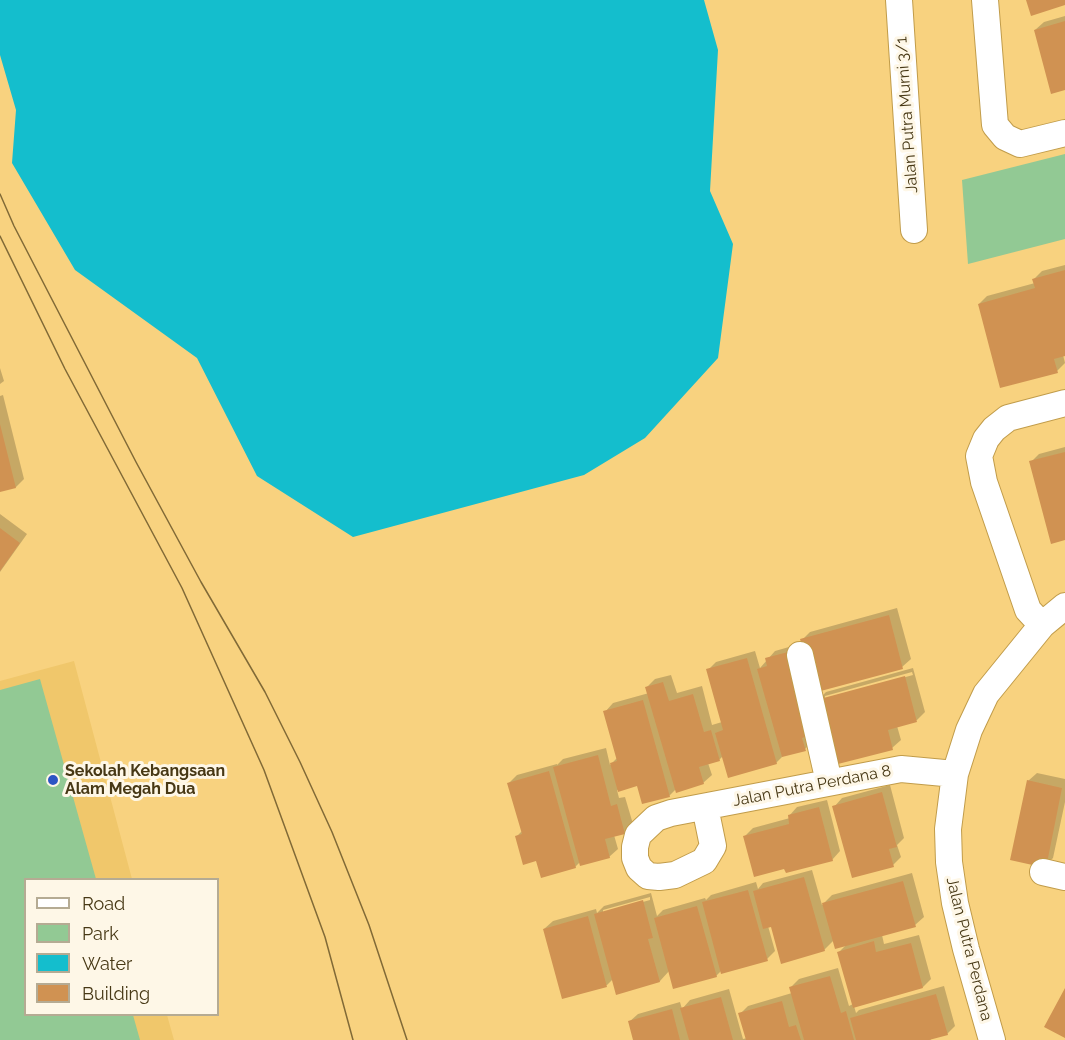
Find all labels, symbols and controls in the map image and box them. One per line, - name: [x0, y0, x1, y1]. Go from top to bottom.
- street label: Jalan Putra Murni 3/1: [892, 36, 922, 194]
- place label: Sekolah Kebangsaan Alam Megah Dua: [65, 761, 225, 799]
- street label: Jalan Putra Perdana 8: [731, 761, 893, 811]
- marker: Sekolah Kebangsaan Alam Megah Dua: [46, 773, 60, 787]
- street label: Jalan Putra Perdana: [942, 875, 996, 1023]
- legend: [24, 878, 219, 1016]
- text: Road: [82, 893, 125, 914]
- text: Park: [82, 923, 119, 944]
- text: Water: [82, 953, 132, 974]
- text: Building: [82, 983, 150, 1004]

